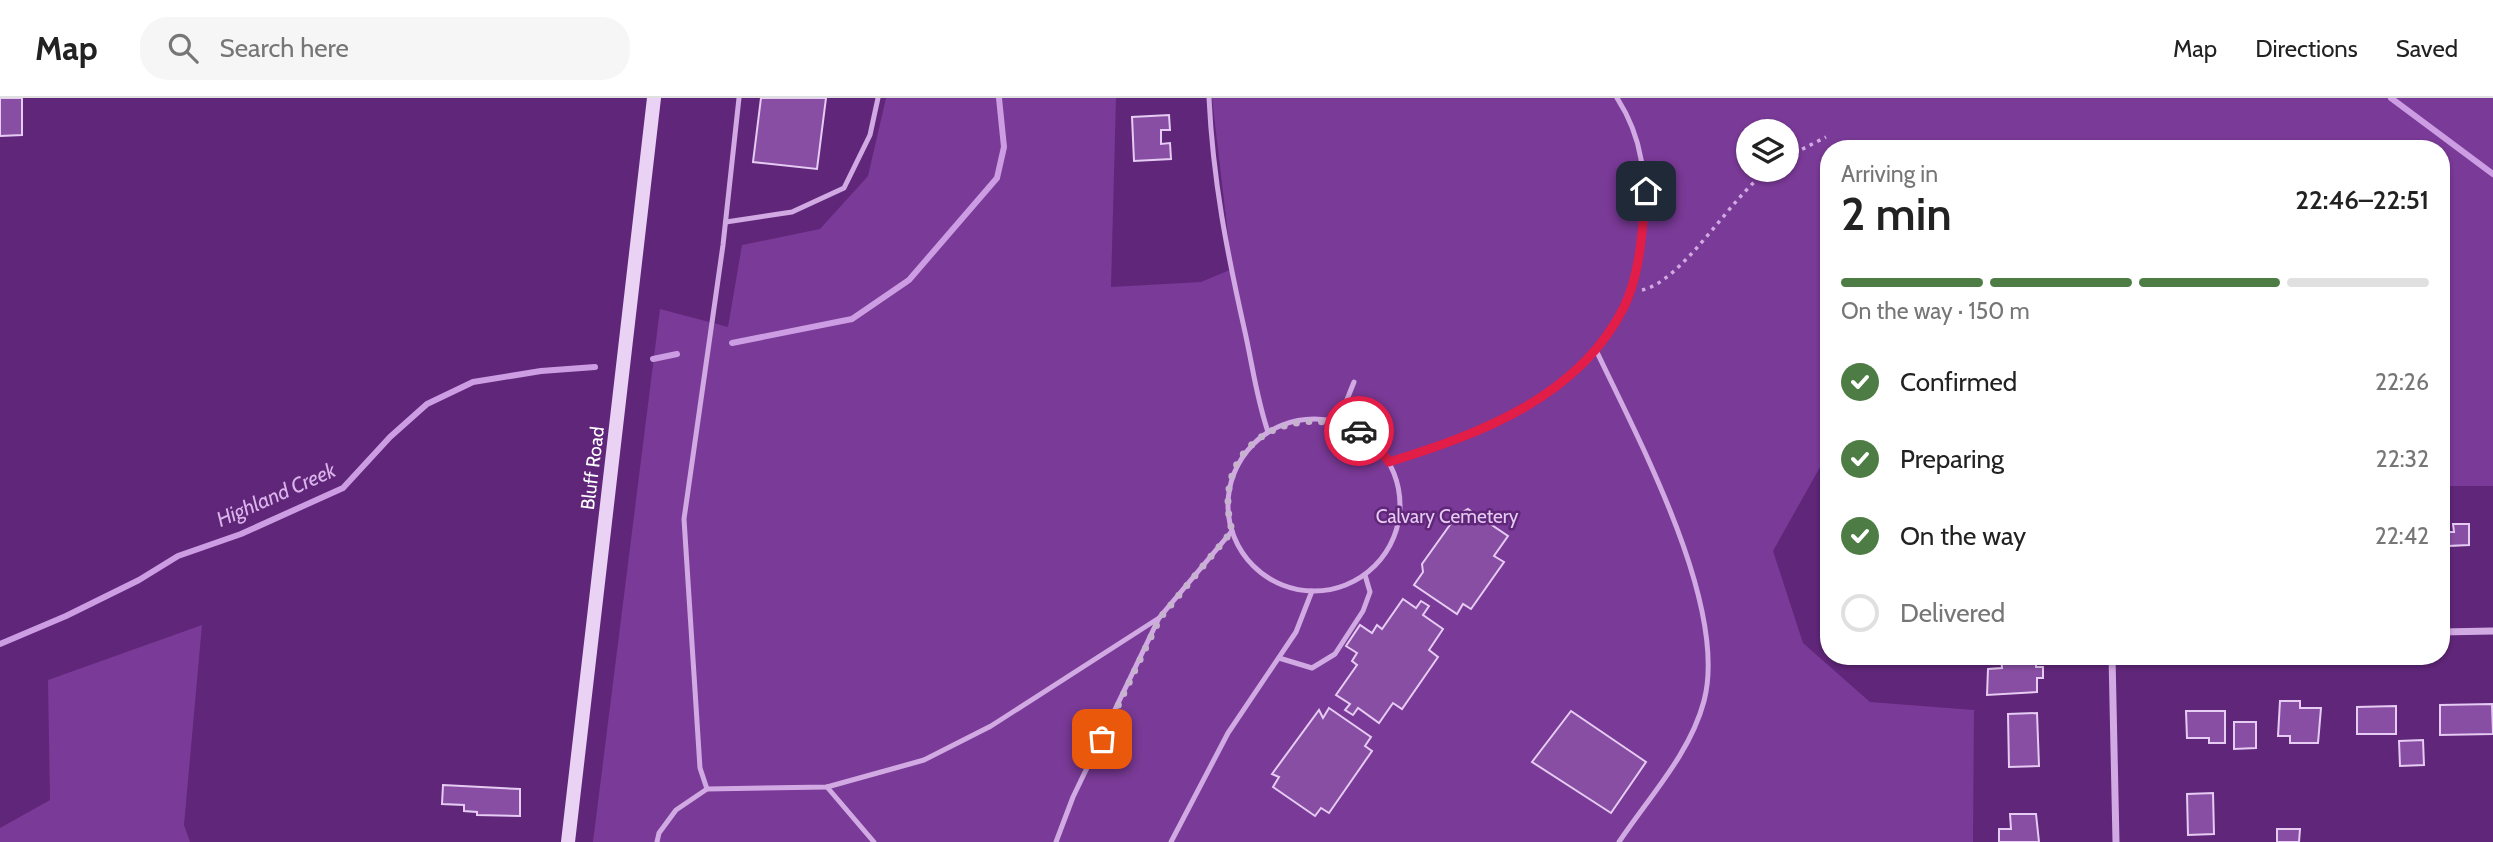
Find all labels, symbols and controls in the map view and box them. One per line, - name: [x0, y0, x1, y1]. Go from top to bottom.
- search box: [140, 17, 630, 80]
- text: Map: [35, 28, 98, 68]
- icon: search: [164, 29, 202, 67]
- text: Search here: [220, 32, 349, 64]
- text: Map: [2173, 34, 2217, 63]
- text: Directions: [2255, 34, 2358, 63]
- text: Saved: [2396, 34, 2458, 63]
- map controls: [1736, 119, 1799, 182]
- button: layers: [1736, 119, 1799, 182]
- text: Arriving in: [1841, 160, 1938, 188]
- pin: [1616, 161, 1676, 221]
- icon: home: [1627, 172, 1665, 210]
- text: 22:46–22:51: [2295, 184, 2429, 216]
- text: 2 min: [1841, 186, 1952, 242]
- text: On the way · 150 m: [1841, 297, 2030, 325]
- icon: check: [1841, 363, 1879, 401]
- text: Confirmed: [1900, 366, 2017, 398]
- text: 22:26: [2375, 368, 2429, 396]
- courier: [1324, 396, 1394, 466]
- icon: car: [1340, 412, 1378, 450]
- street label: Bluff Road: [576, 425, 609, 511]
- icon: check: [1841, 440, 1879, 478]
- text: Preparing: [1900, 443, 2004, 475]
- text: 22:32: [2376, 445, 2429, 473]
- water label: Highland Creek: [212, 457, 340, 532]
- park label: Calvary Cemetery: [1376, 505, 1519, 528]
- icon: check: [1841, 517, 1879, 555]
- text: On the way: [1900, 520, 2026, 552]
- text: 22:42: [2375, 522, 2429, 550]
- text: Delivered: [1900, 597, 2005, 629]
- pin: [1072, 709, 1132, 769]
- icon: bag: [1083, 720, 1121, 758]

